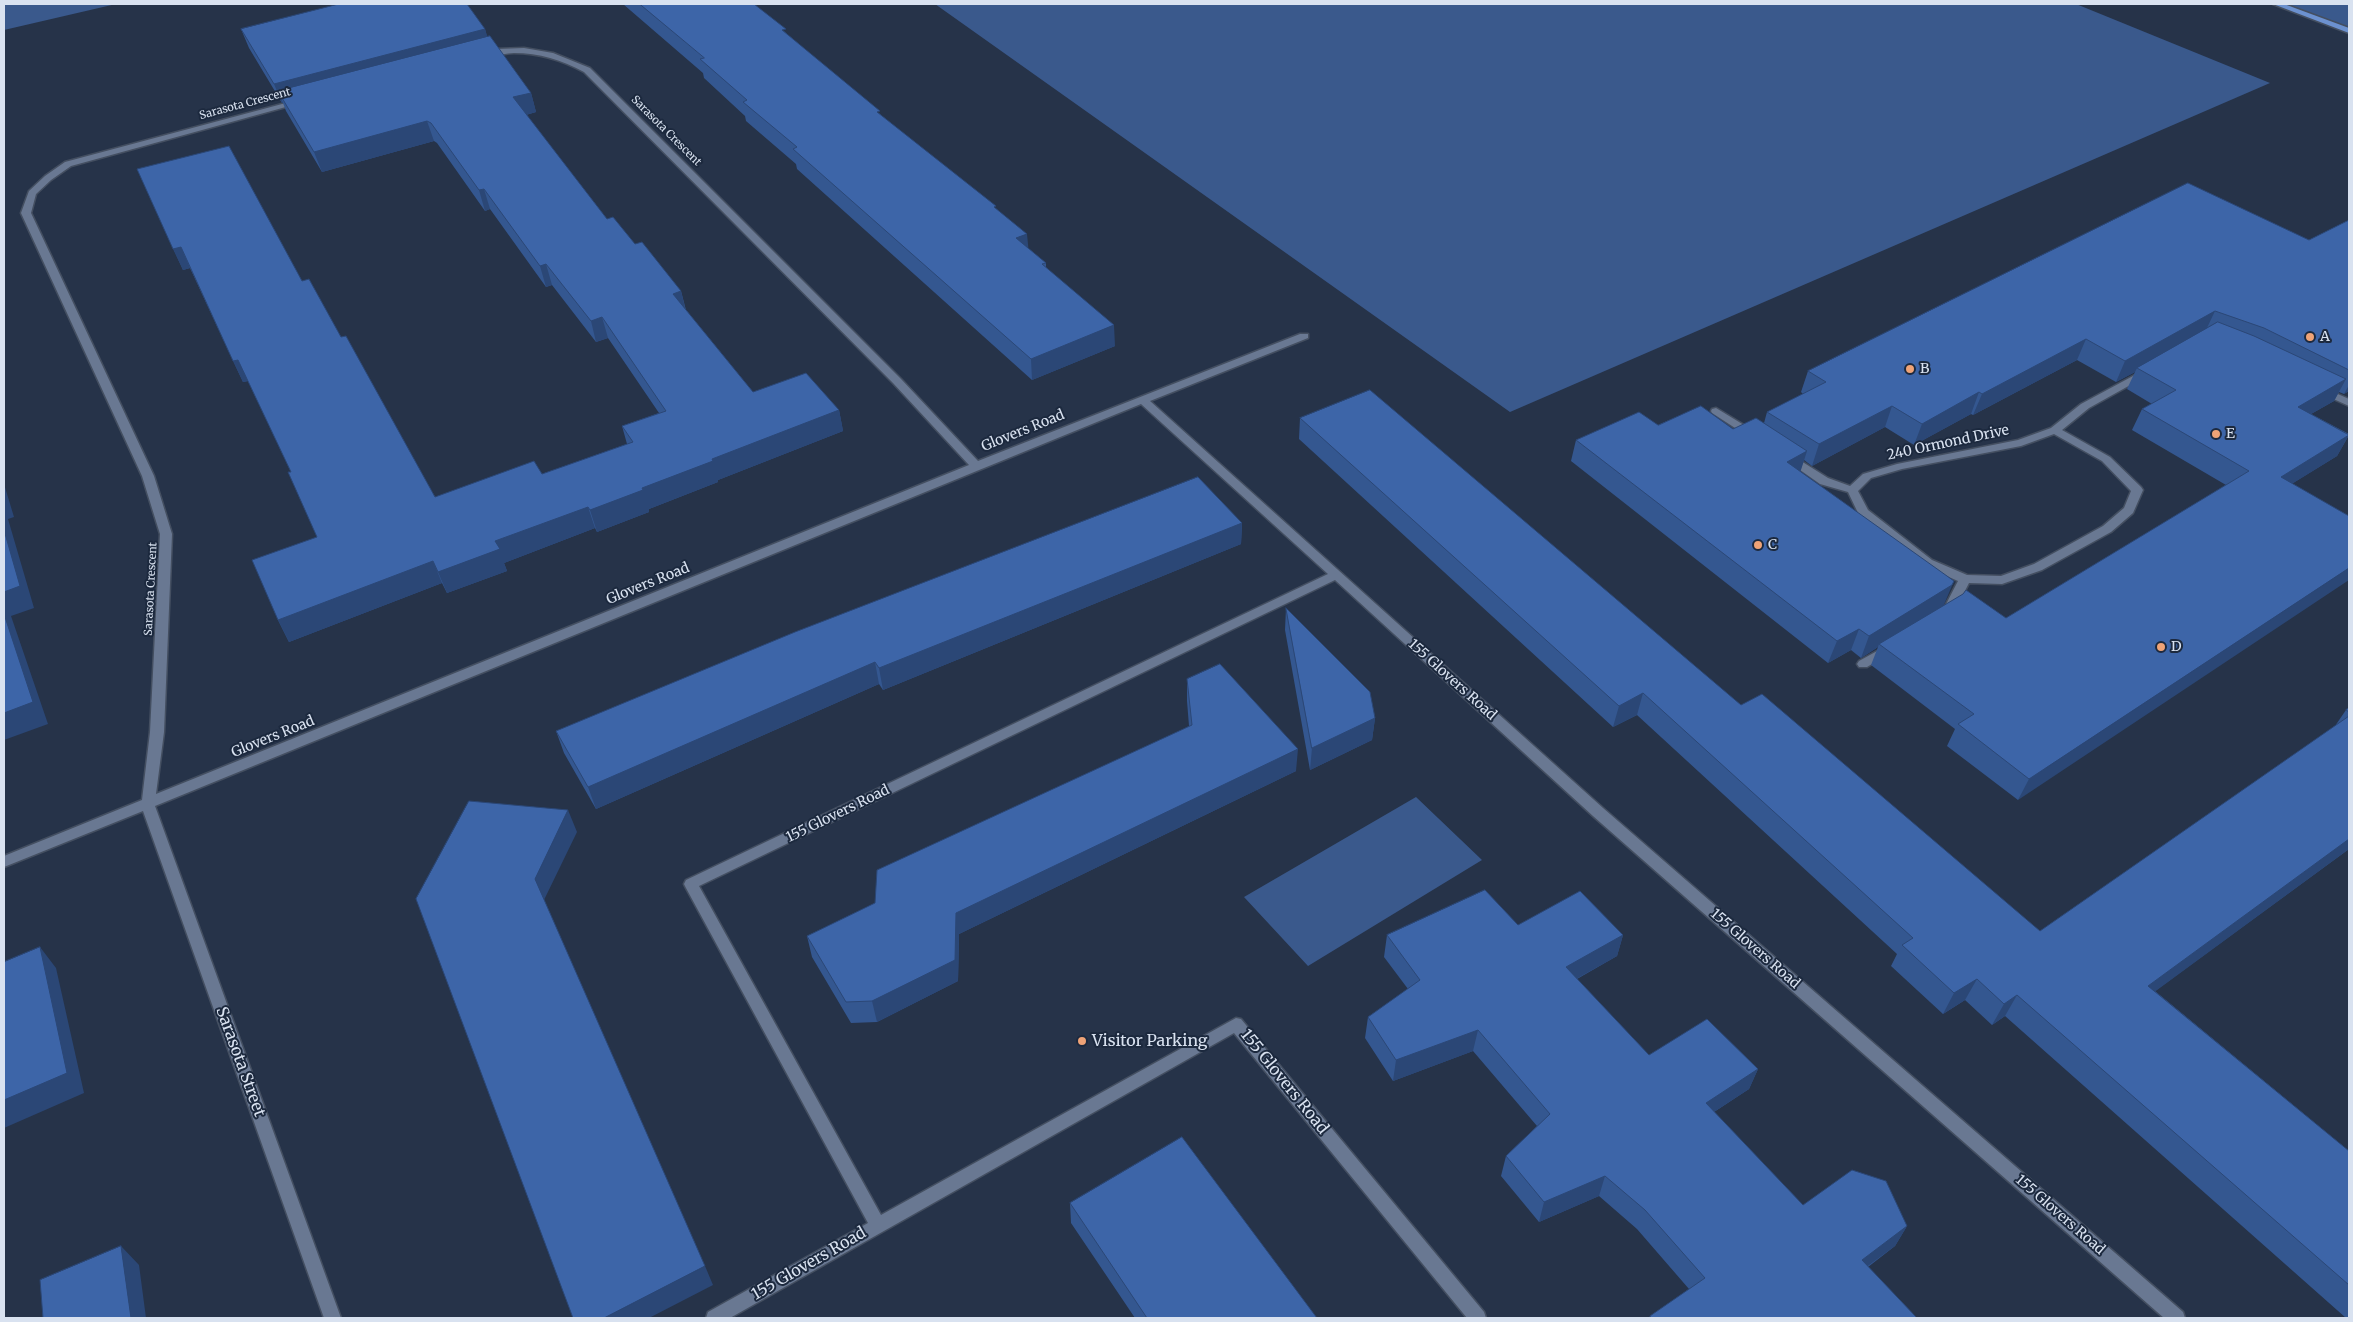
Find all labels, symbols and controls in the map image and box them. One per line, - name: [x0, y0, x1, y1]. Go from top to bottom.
- street label: Sarasota Crescent: [198, 86, 292, 122]
- street label: Sarasota Crescent: [628, 93, 704, 169]
- place label: A: [2320, 329, 2330, 345]
- marker: A: [2304, 331, 2316, 343]
- place label: B: [1920, 361, 1929, 377]
- marker: B: [1904, 363, 1916, 375]
- street label: Glovers Road: [979, 407, 1067, 455]
- street label: 240 Ormond Drive: [1885, 422, 2011, 464]
- place label: E: [2226, 426, 2235, 442]
- marker: E: [2210, 428, 2222, 440]
- place label: C: [1768, 537, 1777, 553]
- marker: C: [1752, 539, 1764, 551]
- street label: Sarasota Crescent: [142, 542, 160, 636]
- street label: Glovers Road: [604, 560, 692, 608]
- street label: 155 Glovers Road: [1404, 636, 1500, 724]
- place label: D: [2171, 639, 2182, 655]
- marker: D: [2155, 641, 2167, 653]
- street label: Glovers Road: [229, 713, 317, 761]
- street label: 155 Glovers Road: [784, 782, 892, 846]
- street label: 155 Glovers Road: [1707, 906, 1803, 992]
- street label: Sarasota Street: [211, 1004, 269, 1120]
- street label: 155 Glovers Road: [1236, 1026, 1332, 1138]
- place label: Visitor Parking: [1092, 1031, 1207, 1051]
- marker: Visitor Parking: [1076, 1035, 1088, 1047]
- street label: 155 Glovers Road: [2012, 1172, 2108, 1258]
- street label: 155 Glovers Road: [748, 1223, 870, 1305]

